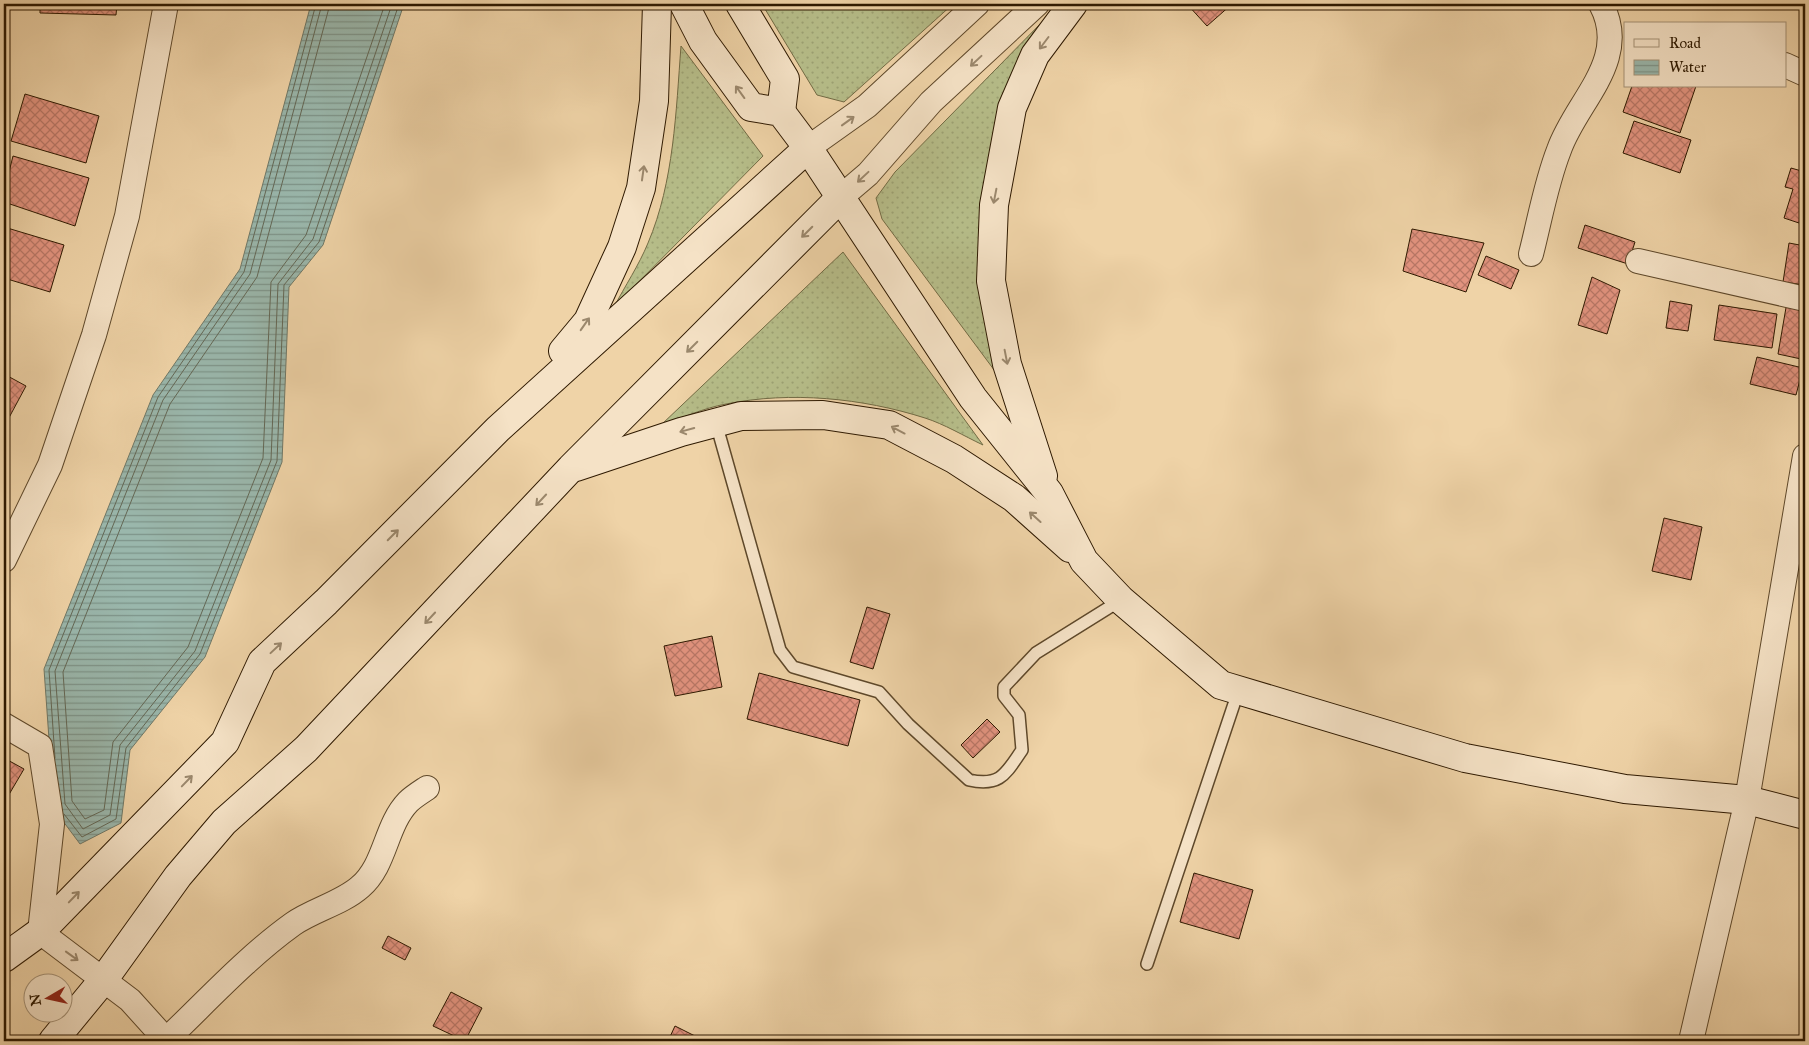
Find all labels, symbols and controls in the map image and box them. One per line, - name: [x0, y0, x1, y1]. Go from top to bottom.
- legend: [1624, 22, 1786, 88]
- text: Road: [1669, 34, 1701, 52]
- one-way arrow: [1038, 36, 1049, 49]
- one-way arrow: [970, 55, 983, 67]
- text: Water: [1669, 58, 1706, 76]
- one-way arrow: [735, 85, 745, 99]
- one-way arrow: [841, 115, 854, 126]
- one-way arrow: [639, 166, 649, 182]
- one-way arrow: [857, 171, 870, 183]
- one-way arrow: [990, 188, 1000, 204]
- one-way arrow: [801, 226, 813, 238]
- one-way arrow: [580, 317, 590, 331]
- one-way arrow: [686, 341, 698, 353]
- one-way arrow: [1001, 349, 1011, 365]
- one-way arrow: [891, 425, 906, 435]
- one-way arrow: [680, 426, 696, 436]
- one-way arrow: [535, 494, 547, 506]
- one-way arrow: [1028, 511, 1041, 523]
- one-way arrow: [387, 529, 399, 541]
- one-way arrow: [424, 612, 436, 625]
- one-way arrow: [270, 642, 283, 654]
- one-way arrow: [181, 775, 193, 787]
- one-way arrow: [68, 891, 80, 904]
- one-way arrow: [65, 951, 79, 961]
- north arrow: [22, 972, 72, 1022]
- text: N: [26, 993, 45, 1007]

